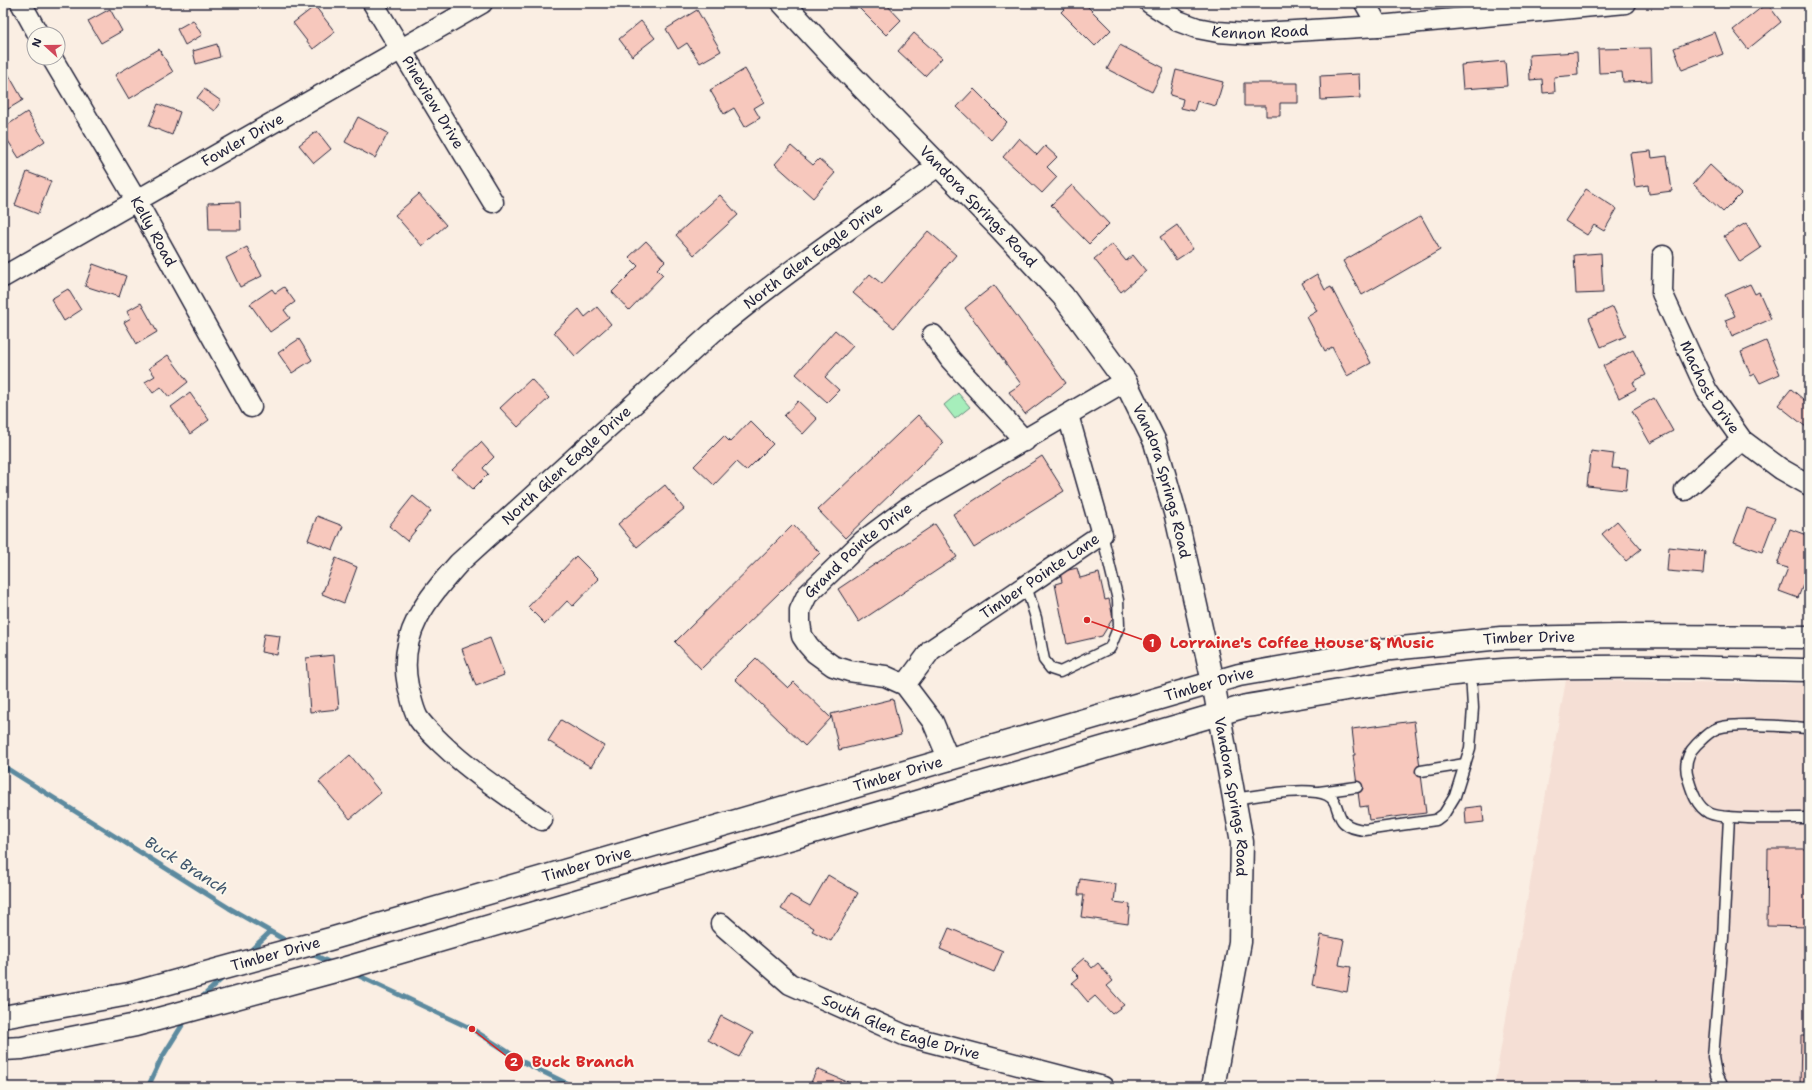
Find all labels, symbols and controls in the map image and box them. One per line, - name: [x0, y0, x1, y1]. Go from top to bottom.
- street label: Kennon Road: [1210, 20, 1309, 44]
- north arrow: [26, 26, 66, 66]
- text: N: [29, 36, 46, 49]
- street label: Pineview Drive: [397, 52, 469, 153]
- street label: Fowler Drive: [198, 109, 287, 171]
- street label: Vandora Springs Road: [915, 141, 1042, 272]
- street label: Kelly Road: [126, 193, 181, 271]
- street label: North Glen Eagle Drive: [739, 198, 887, 314]
- street label: Machost Drive: [1675, 338, 1744, 438]
- street label: North Glen Eagle Drive: [497, 401, 635, 529]
- street label: Vandora Springs Road: [1128, 401, 1195, 561]
- street label: Grand Pointe Drive: [800, 498, 916, 603]
- street label: Timber Pointe Lane: [976, 529, 1103, 624]
- street label: Timber Drive: [1482, 627, 1575, 650]
- callout: Lorraine's Coffee House & Music: [1142, 629, 1442, 657]
- text: Lorraine's Coffee House & Music: [1170, 632, 1434, 653]
- text: 1: [1149, 635, 1155, 651]
- street label: Timber Drive: [1162, 663, 1256, 706]
- street label: Vandora Springs Road: [1210, 715, 1252, 877]
- street label: Timber Drive: [851, 752, 945, 796]
- water label: Buck Branch: [141, 831, 233, 899]
- street label: Timber Drive: [540, 842, 634, 887]
- street label: Timber Drive: [228, 932, 323, 976]
- street label: South Glen Eagle Drive: [819, 990, 982, 1064]
- callout: Buck Branch: [504, 1048, 642, 1076]
- text: Buck Branch: [532, 1051, 634, 1072]
- text: 2: [510, 1054, 519, 1070]

